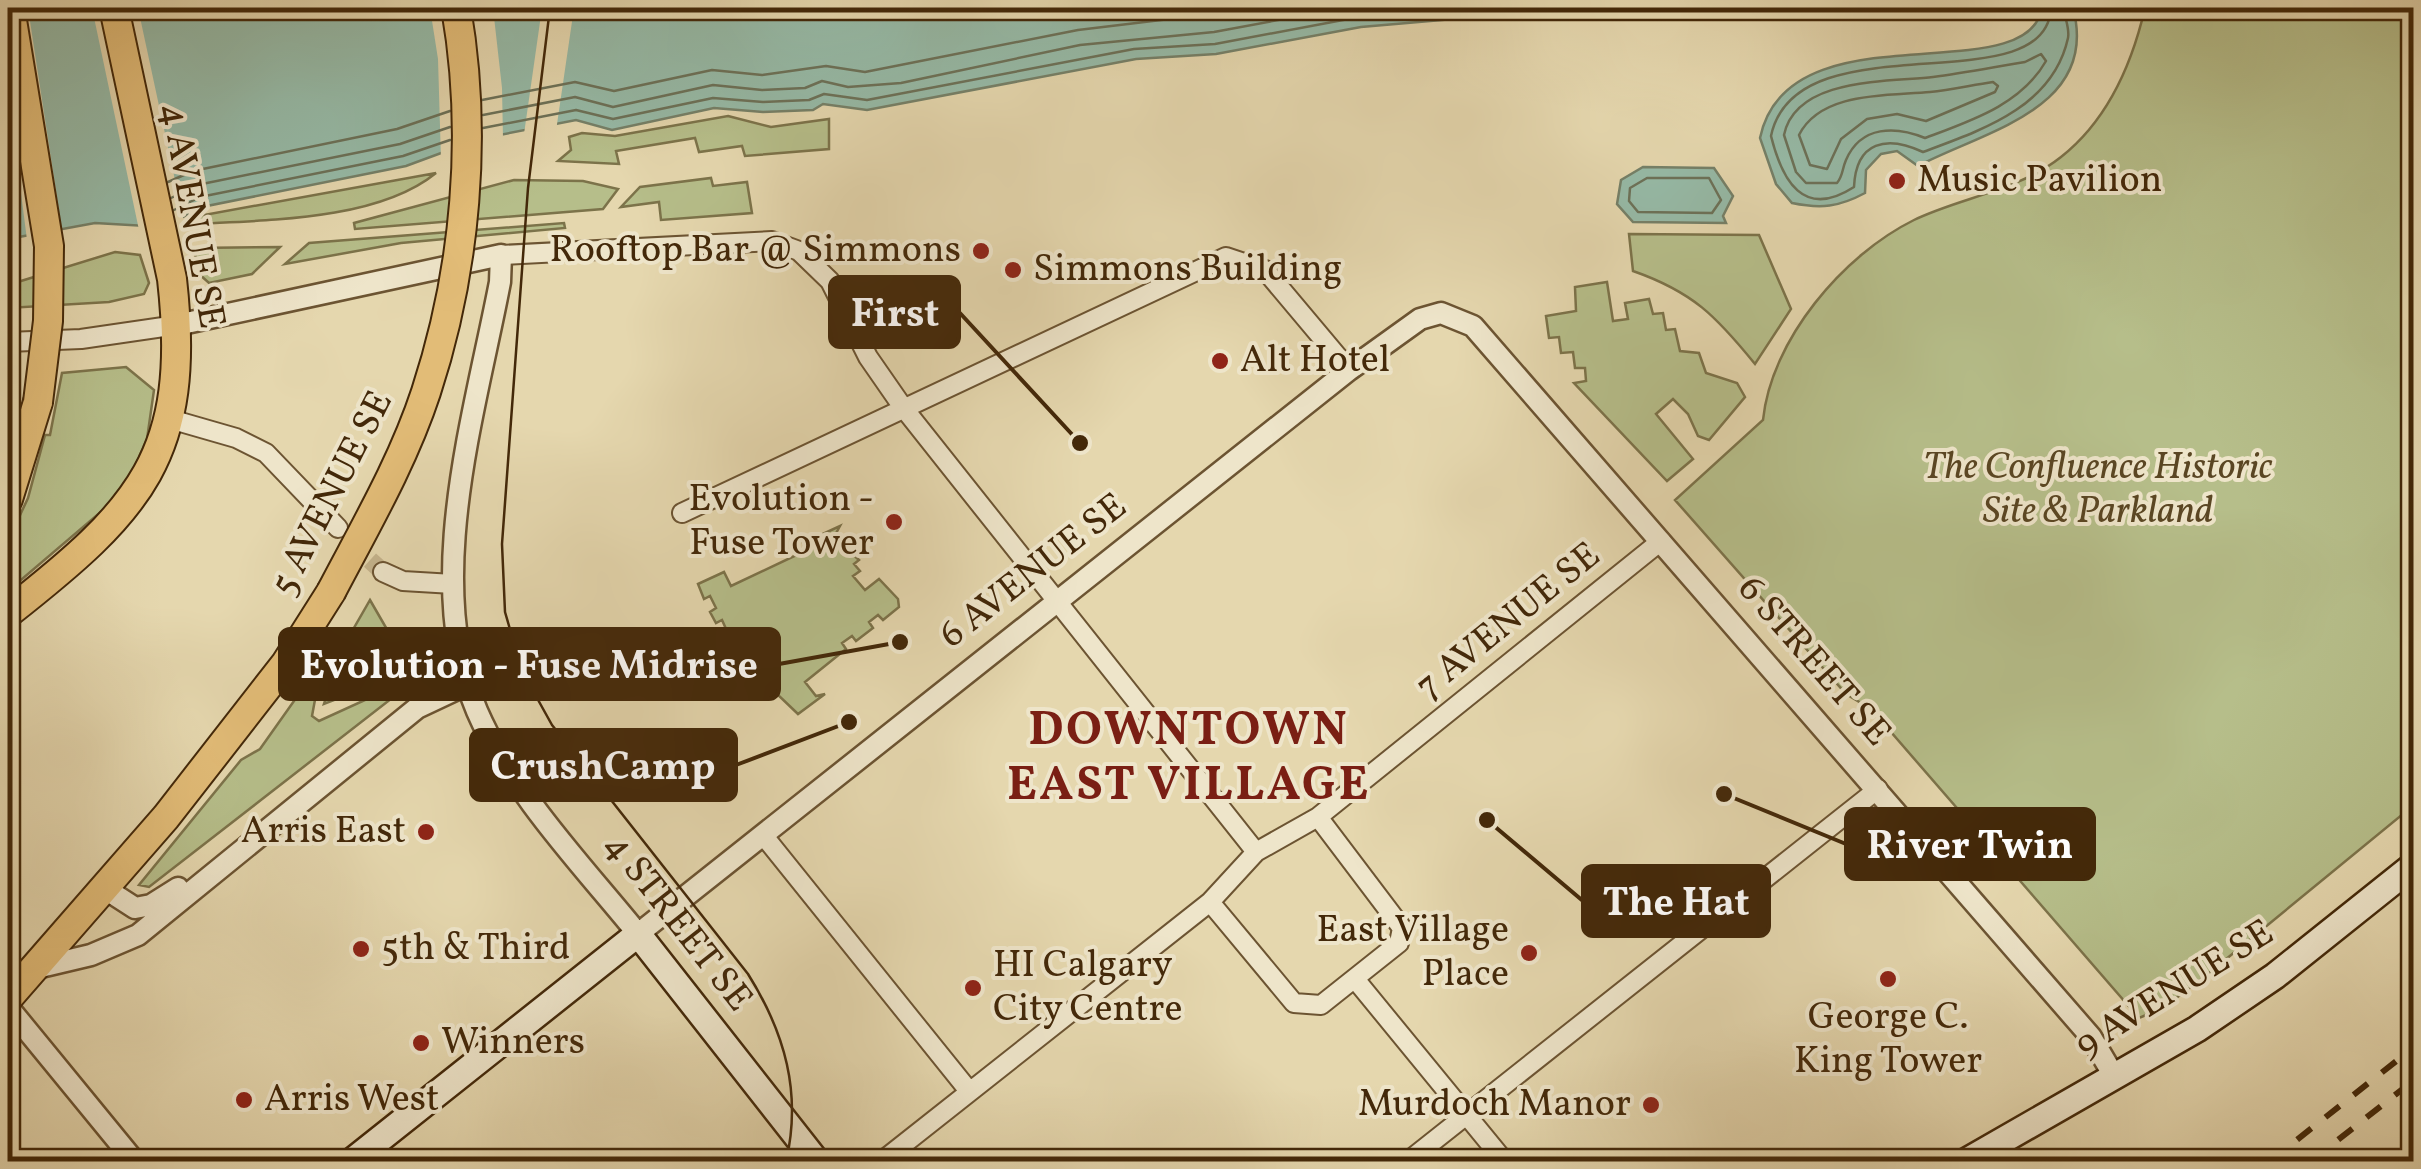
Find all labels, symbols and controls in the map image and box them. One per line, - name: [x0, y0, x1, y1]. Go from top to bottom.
- street label: 4 AVENUE SE: [145, 99, 237, 333]
- place label: Music Pavilion: [1917, 155, 2162, 208]
- marker: Music Pavilion: [1886, 170, 1908, 192]
- place label: Rooftop Bar @ Simmons: [549, 225, 961, 278]
- marker: Rooftop Bar @ Simmons: [970, 240, 992, 262]
- place label: Simmons Building: [1033, 244, 1342, 297]
- marker: Simmons Building: [1002, 259, 1024, 281]
- callout: First: [830, 277, 959, 347]
- text: First: [851, 288, 939, 344]
- place label: Alt Hotel: [1240, 335, 1390, 388]
- marker: Alt Hotel: [1209, 350, 1231, 372]
- street label: 5 AVENUE SE: [259, 382, 407, 606]
- park label: The Confluence Historic Site & Parkland: [1923, 442, 2273, 539]
- place label: Evolution - Fuse Tower: [688, 474, 874, 571]
- street label: 6 AVENUE SE: [929, 482, 1139, 662]
- marker: Evolution - Fuse Tower: [883, 511, 905, 533]
- street label: 7 AVENUE SE: [1405, 531, 1613, 713]
- street label: 6 STREET SE: [1724, 565, 1902, 759]
- callout: Evolution - Fuse Midrise: [280, 629, 779, 699]
- text: Evolution - Fuse Midrise: [300, 640, 758, 696]
- district label: DOWNTOWN EAST VILLAGE: [1007, 698, 1371, 820]
- callout: CrushCamp: [471, 730, 736, 800]
- text: CrushCamp: [490, 741, 716, 797]
- place label: Arris East: [241, 806, 406, 859]
- callout: River Twin: [1846, 809, 2094, 879]
- text: River Twin: [1867, 820, 2073, 876]
- marker: Arris East: [415, 821, 437, 843]
- street label: 4 STREET SE: [590, 822, 764, 1024]
- callout: The Hat: [1583, 866, 1769, 936]
- text: The Hat: [1603, 877, 1749, 933]
- place label: East Village Place: [1316, 905, 1509, 1002]
- street label: 9 AVENUE SE: [2065, 908, 2285, 1072]
- place label: 5th & Third: [381, 923, 570, 976]
- marker: 5th & Third: [350, 938, 372, 960]
- place label: HI Calgary City Centre: [993, 940, 1182, 1037]
- marker: East Village Place: [1518, 942, 1540, 964]
- marker: George C. King Tower: [1877, 968, 1899, 990]
- marker: HI Calgary City Centre: [962, 977, 984, 999]
- place label: George C. King Tower: [1794, 992, 1982, 1089]
- place label: Winners: [441, 1017, 585, 1070]
- marker: Winners: [410, 1032, 432, 1054]
- place label: Arris West: [264, 1074, 439, 1127]
- place label: Murdoch Manor: [1358, 1079, 1631, 1132]
- marker: Arris West: [233, 1089, 255, 1111]
- marker: Murdoch Manor: [1640, 1094, 1662, 1116]

